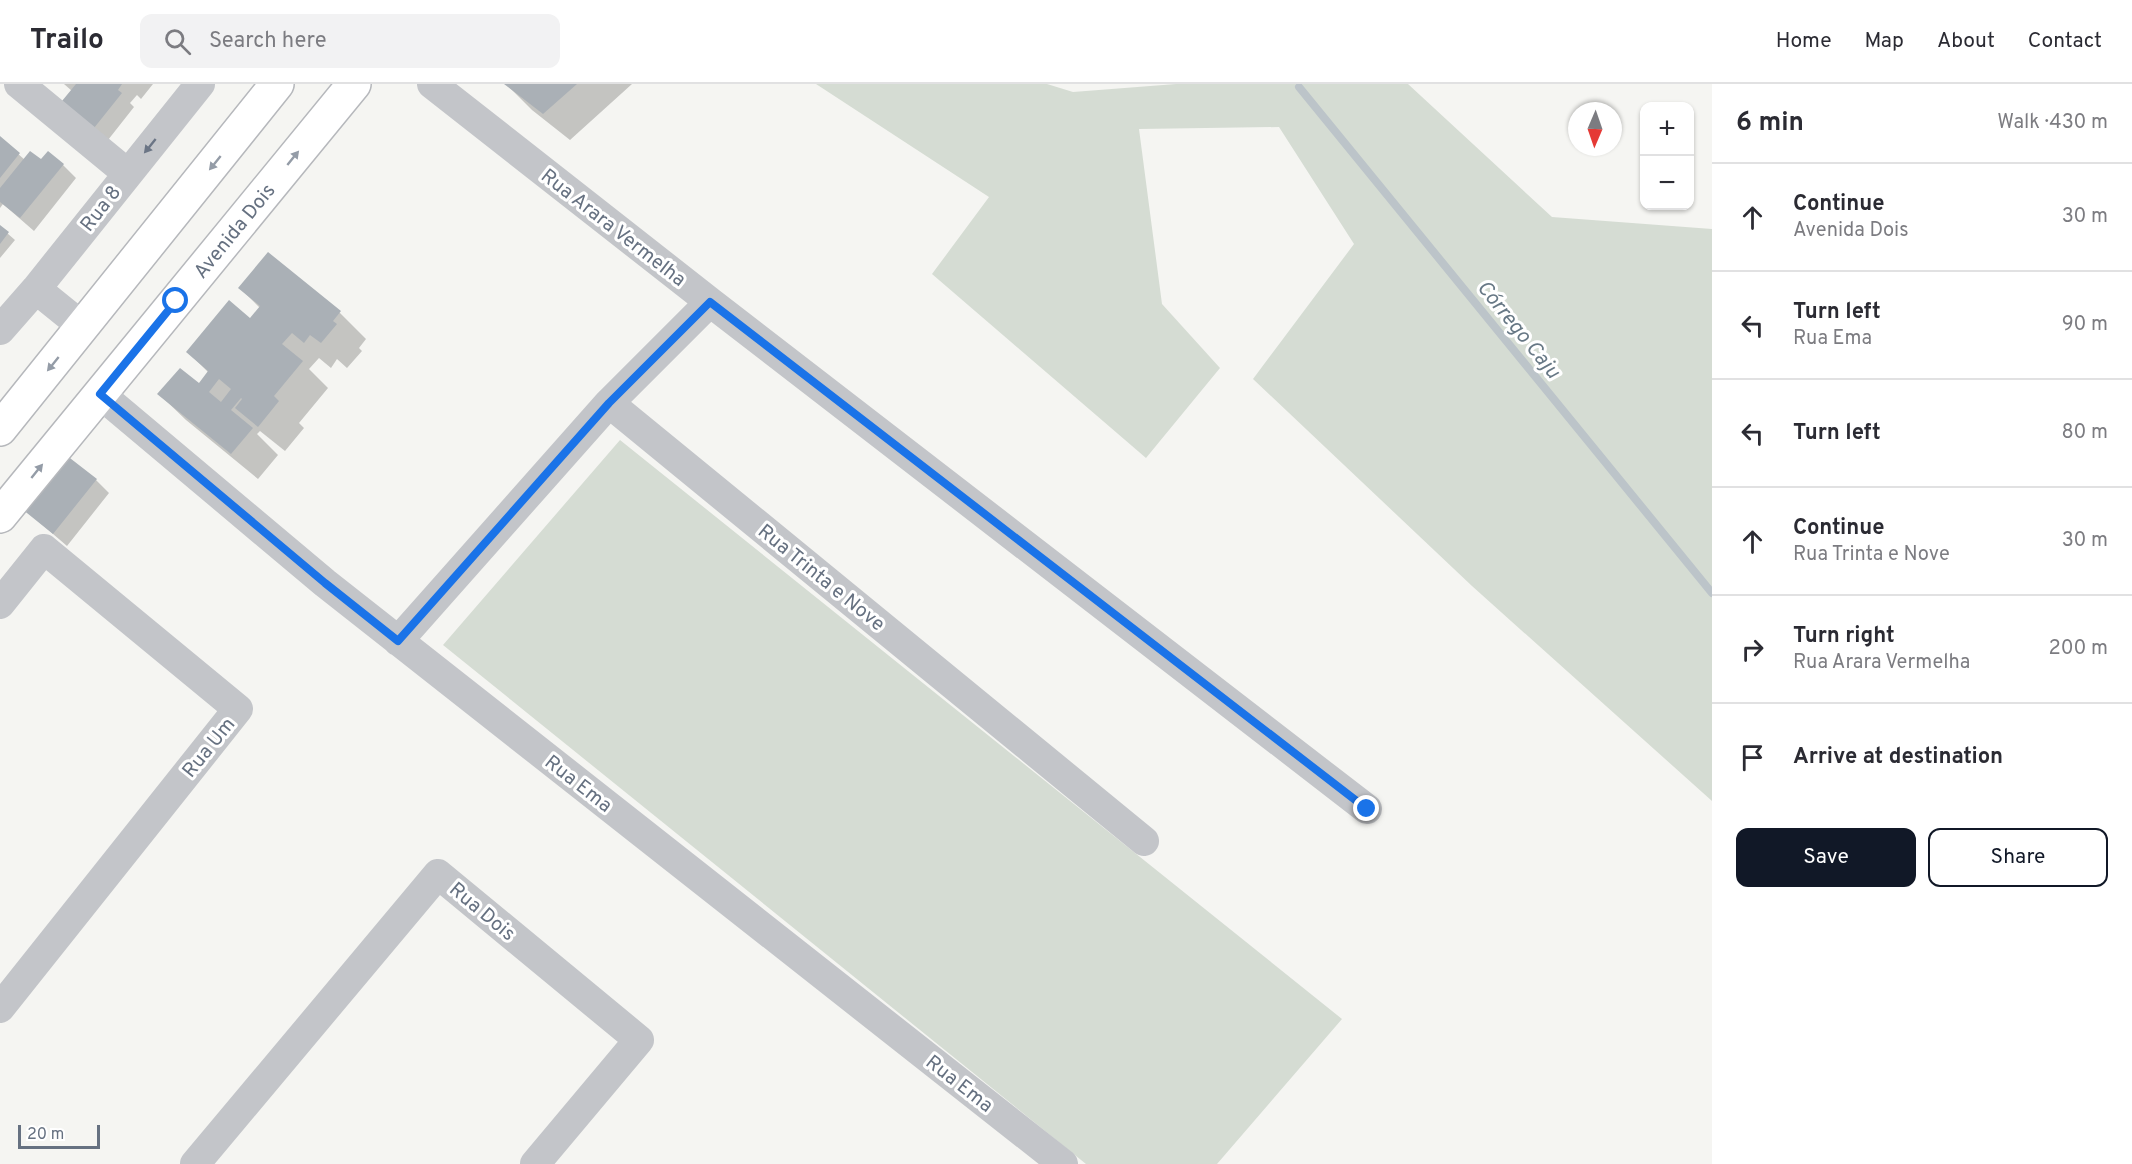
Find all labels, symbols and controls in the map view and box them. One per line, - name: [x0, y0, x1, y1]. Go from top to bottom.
- search box: [140, 14, 560, 68]
- text: Trailo: [30, 23, 104, 59]
- icon: search: [161, 25, 194, 58]
- text: Search here: [209, 28, 326, 55]
- text: Home: [1776, 28, 1832, 55]
- text: Map: [1865, 28, 1904, 55]
- text: About: [1937, 28, 1995, 55]
- text: Contact: [2028, 28, 2102, 55]
- north arrow: [1568, 102, 1622, 156]
- map controls: [1640, 102, 1694, 210]
- button: +: [1640, 102, 1694, 156]
- text: 6 min: [1736, 107, 1804, 140]
- text: Walk · 430 m: [1997, 110, 2108, 136]
- one-way arrow: [144, 138, 156, 153]
- one-way arrow: [287, 150, 299, 165]
- one-way arrow: [209, 155, 222, 170]
- button: −: [1640, 156, 1694, 210]
- street label: Rua Arara Vermelha: [535, 164, 691, 293]
- street label: Avenida Dois: [189, 179, 282, 285]
- street label: Rua 8: [75, 181, 128, 238]
- text: Continue: [1793, 191, 1884, 218]
- icon: ahead: [1736, 201, 1769, 234]
- text: 30 m: [2062, 204, 2108, 230]
- text: Avenida Dois: [1793, 218, 1909, 244]
- water label: Córrego Caju: [1470, 275, 1566, 385]
- route start: [162, 287, 188, 313]
- text: Turn left: [1793, 299, 1881, 326]
- icon: left: [1736, 309, 1769, 342]
- text: 90 m: [2062, 312, 2108, 338]
- text: Rua Ema: [1793, 326, 1872, 352]
- one-way arrow: [47, 356, 60, 371]
- icon: left: [1736, 417, 1769, 450]
- text: Turn left: [1793, 420, 1881, 447]
- text: 80 m: [2062, 420, 2108, 446]
- one-way arrow: [30, 464, 43, 479]
- text: Continue: [1793, 515, 1884, 542]
- street label: Rua Trinta e Nove: [752, 519, 890, 638]
- icon: ahead: [1736, 525, 1769, 558]
- text: 30 m: [2062, 528, 2108, 554]
- text: Rua Trinta e Nove: [1793, 542, 1950, 568]
- text: Turn right: [1793, 623, 1895, 650]
- icon: right: [1736, 633, 1769, 666]
- text: 200 m: [2049, 636, 2108, 662]
- text: Rua Arara Vermelha: [1793, 650, 1970, 676]
- street label: Rua Um: [177, 713, 242, 784]
- icon: arrive: [1736, 741, 1769, 774]
- text: Arrive at destination: [1793, 744, 2003, 771]
- street label: Rua Ema: [539, 750, 617, 819]
- route end: [1353, 795, 1379, 821]
- button: Save: [1736, 828, 1916, 887]
- button: Share: [1928, 828, 2108, 887]
- street label: Rua Dois: [443, 877, 520, 948]
- street label: Rua Ema: [920, 1050, 998, 1119]
- scale bar: [18, 1122, 100, 1150]
- text: 20 m: [27, 1125, 64, 1145]

